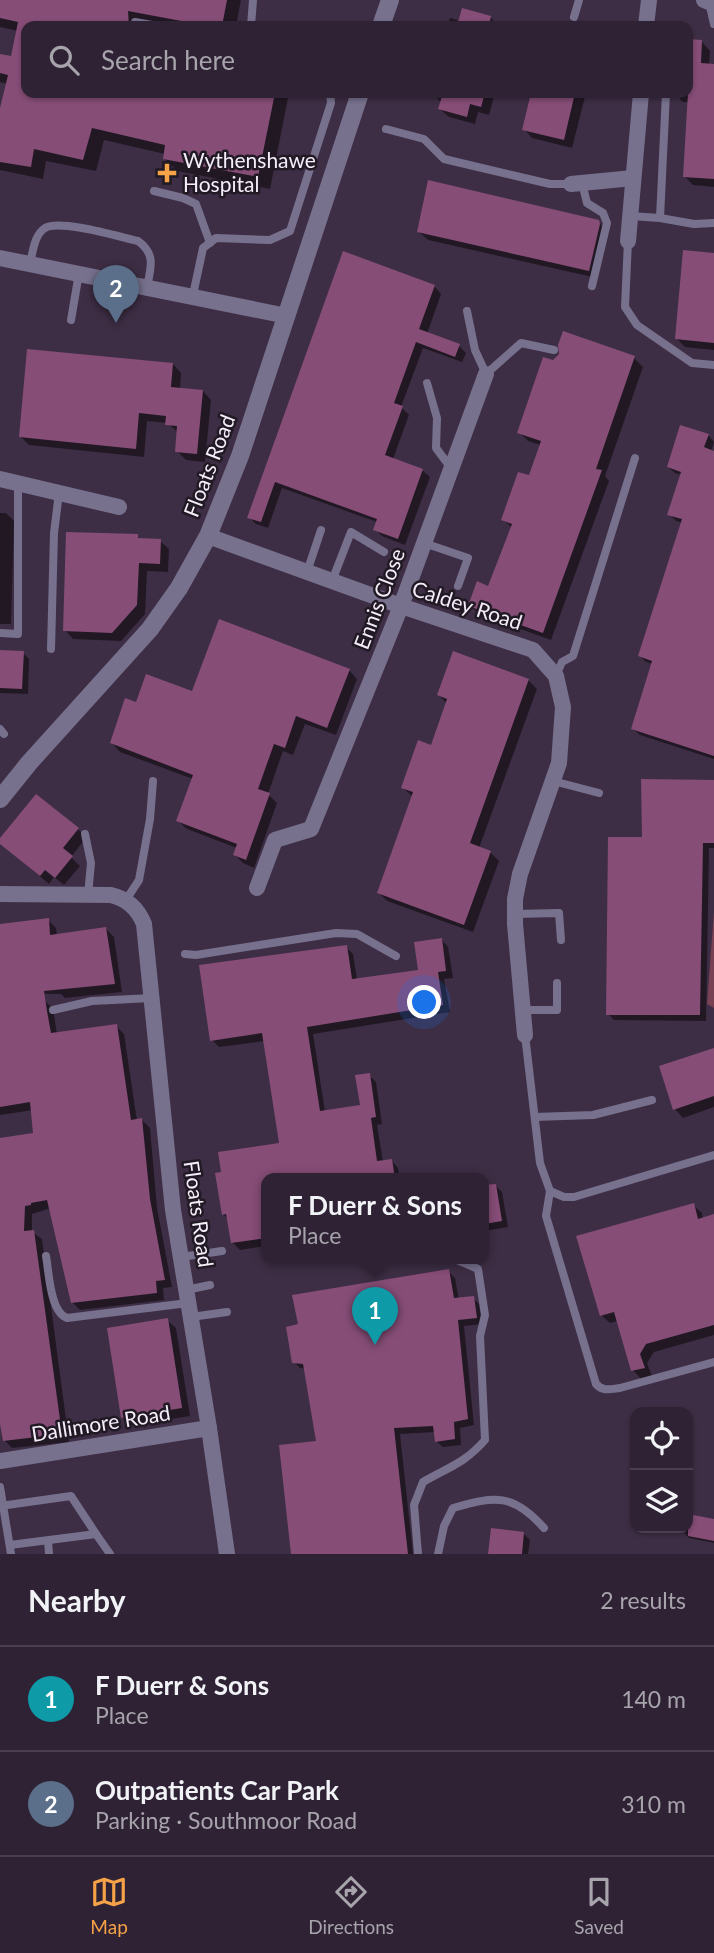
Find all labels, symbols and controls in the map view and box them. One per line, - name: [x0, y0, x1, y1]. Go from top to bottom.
- search box: [21, 21, 693, 98]
- icon: search: [45, 41, 83, 79]
- text: Search here: [101, 44, 235, 76]
- place label: Wythenshawe Hospital: [183, 147, 316, 196]
- marker: Wythenshawe Hospital: [157, 163, 177, 183]
- pin: 2: [93, 265, 139, 323]
- street label: Floats Road: [178, 411, 240, 520]
- street label: Ennis Close: [348, 545, 409, 652]
- street label: Caldey Road: [409, 575, 526, 634]
- your location: [407, 985, 441, 1019]
- street label: Floats Road: [180, 1159, 219, 1269]
- popup: [261, 1173, 489, 1264]
- text: F Duerr & Sons: [288, 1189, 462, 1221]
- text: Place: [288, 1221, 341, 1249]
- pin: 1: [352, 1287, 398, 1345]
- street label: Dallimore Road: [29, 1399, 172, 1446]
- map controls: [630, 1407, 693, 1533]
- button: locate: [630, 1407, 693, 1470]
- button: layers: [630, 1470, 693, 1533]
- text: Nearby: [28, 1582, 126, 1618]
- text: 2 results: [600, 1586, 686, 1614]
- text: F Duerr & Sons: [95, 1669, 269, 1701]
- text: 1: [44, 1685, 58, 1713]
- text: 140 m: [621, 1685, 686, 1713]
- text: Place: [95, 1701, 149, 1729]
- text: Outpatients Car Park: [95, 1774, 339, 1806]
- text: 2: [44, 1790, 58, 1818]
- text: 310 m: [621, 1790, 686, 1818]
- text: Parking · Southmoor Road: [95, 1806, 357, 1834]
- tab: Map: [90, 1873, 128, 1938]
- tab: Directions: [308, 1873, 394, 1938]
- tab: Saved: [574, 1873, 624, 1938]

